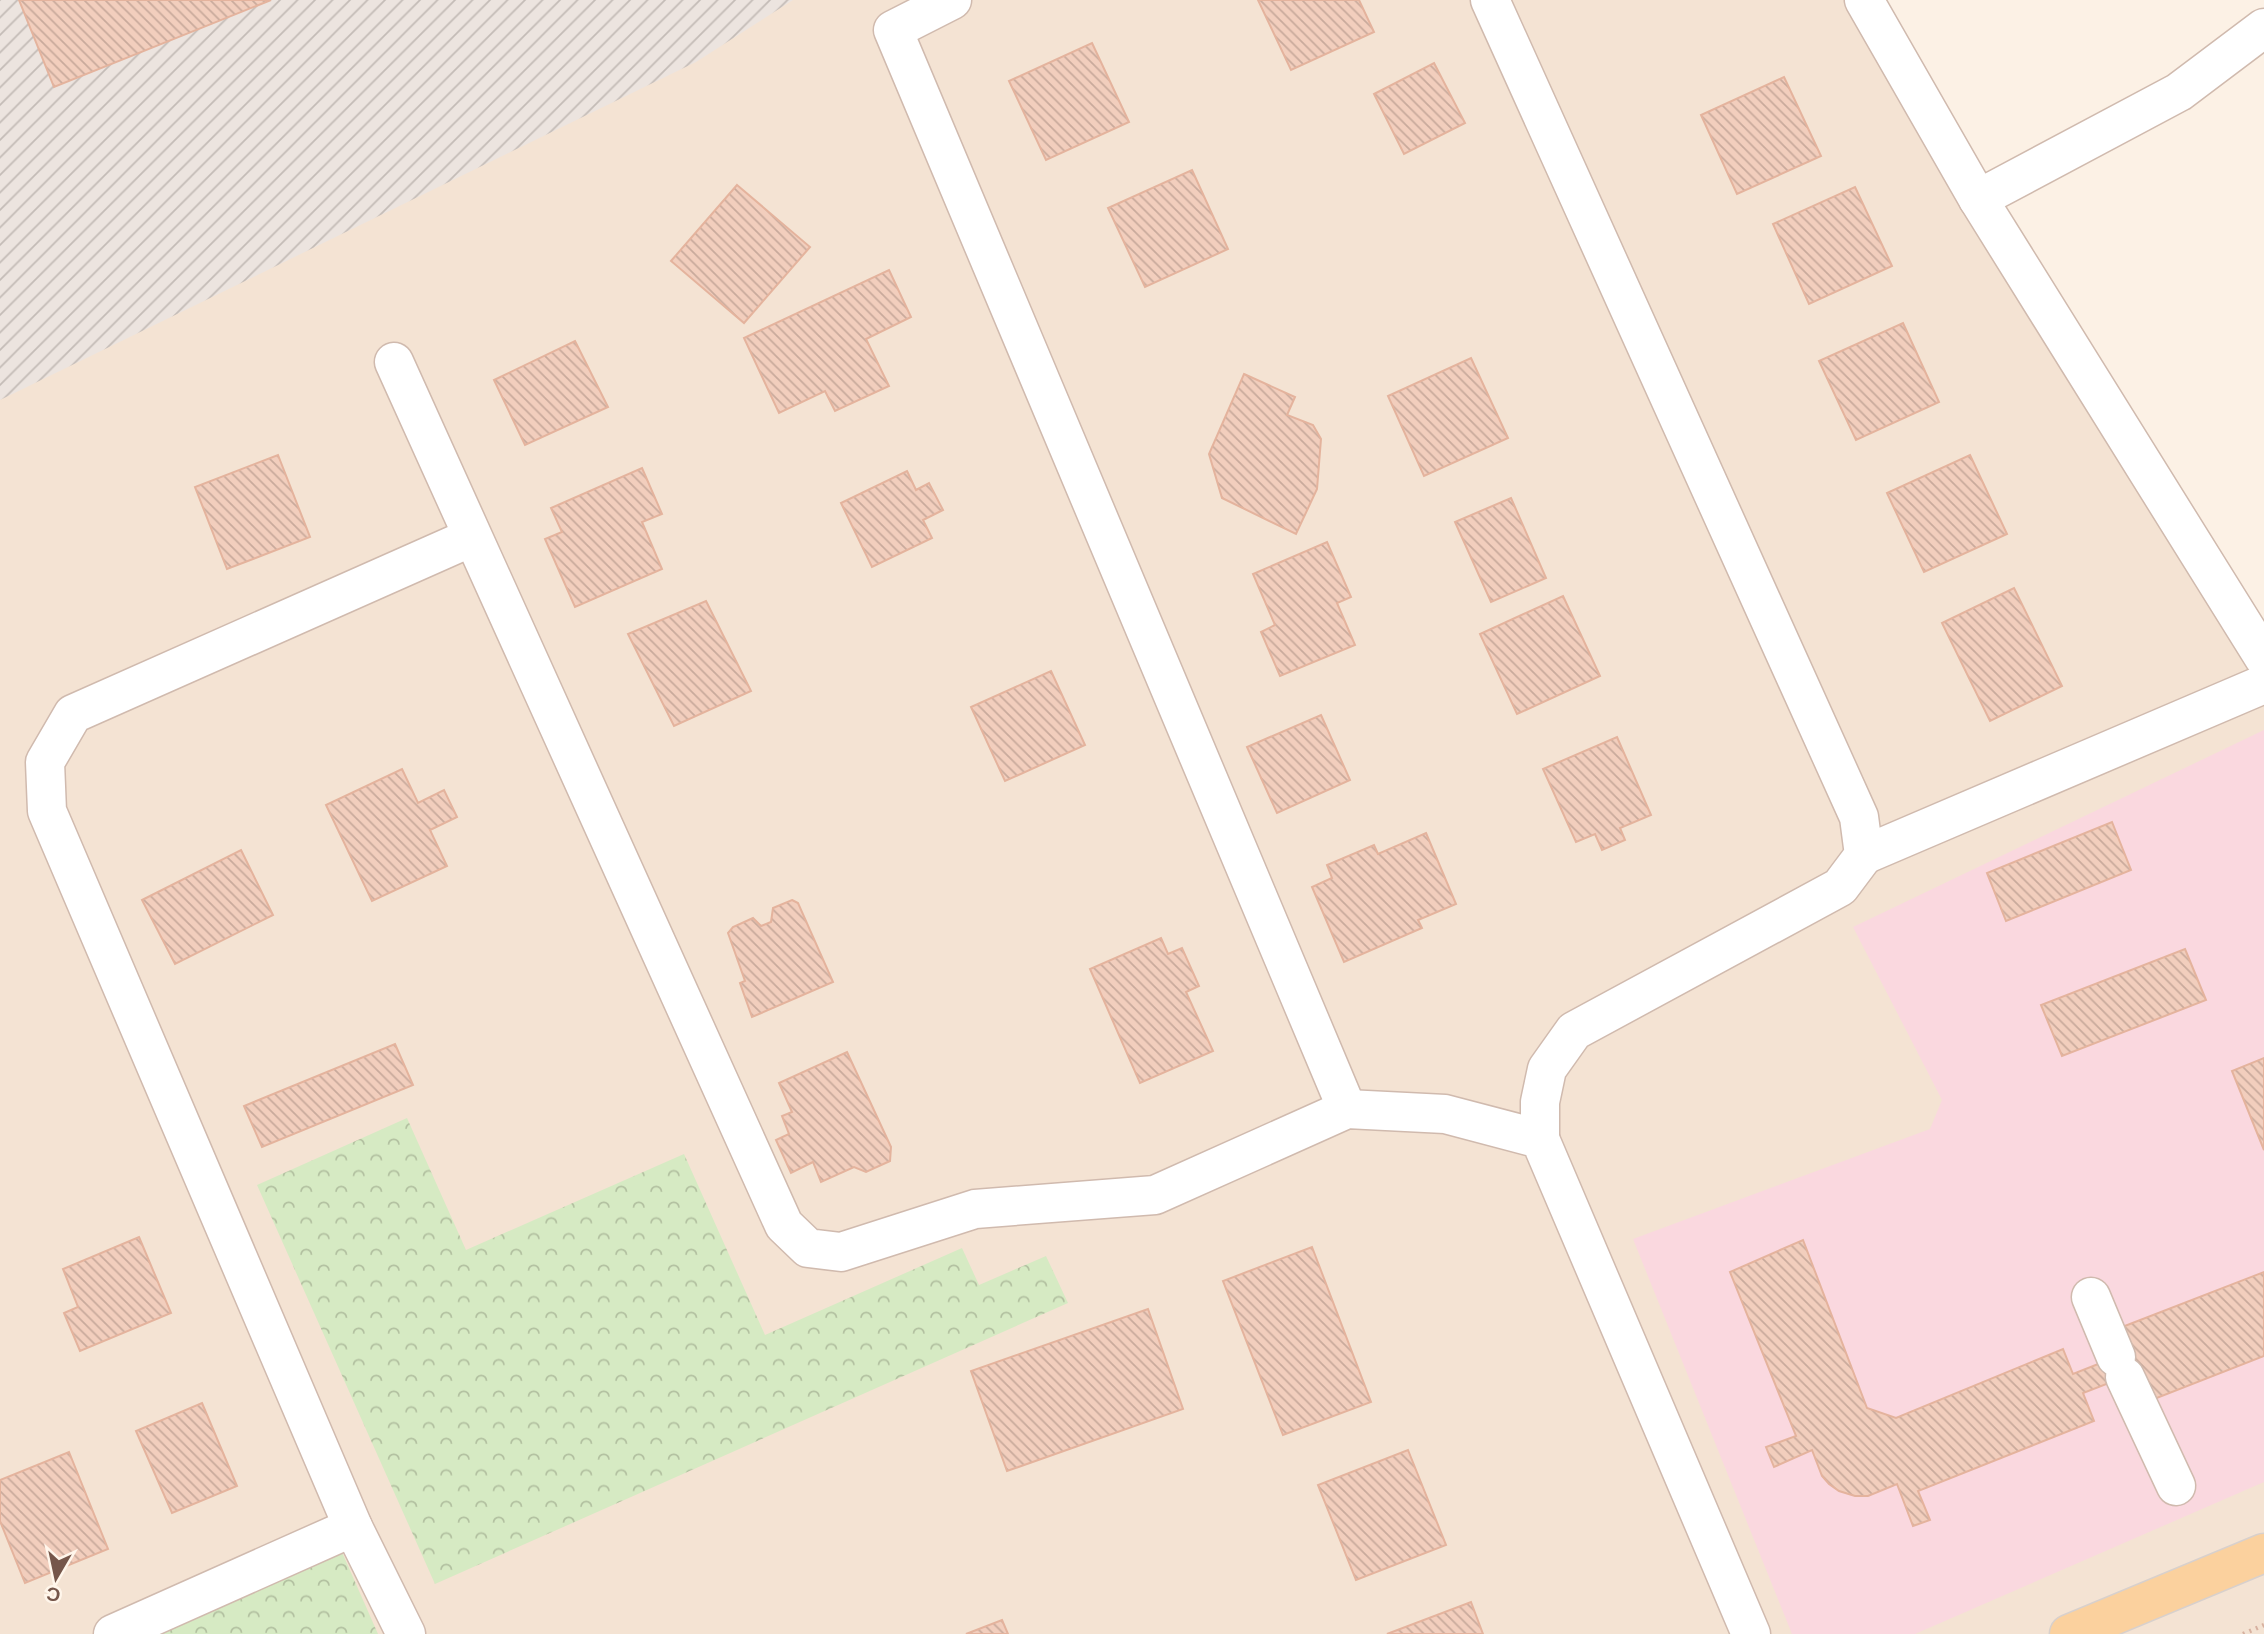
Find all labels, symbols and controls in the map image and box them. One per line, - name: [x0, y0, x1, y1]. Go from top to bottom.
- north arrow: [21, 1543, 91, 1613]
- text: С: [44, 1583, 62, 1608]

